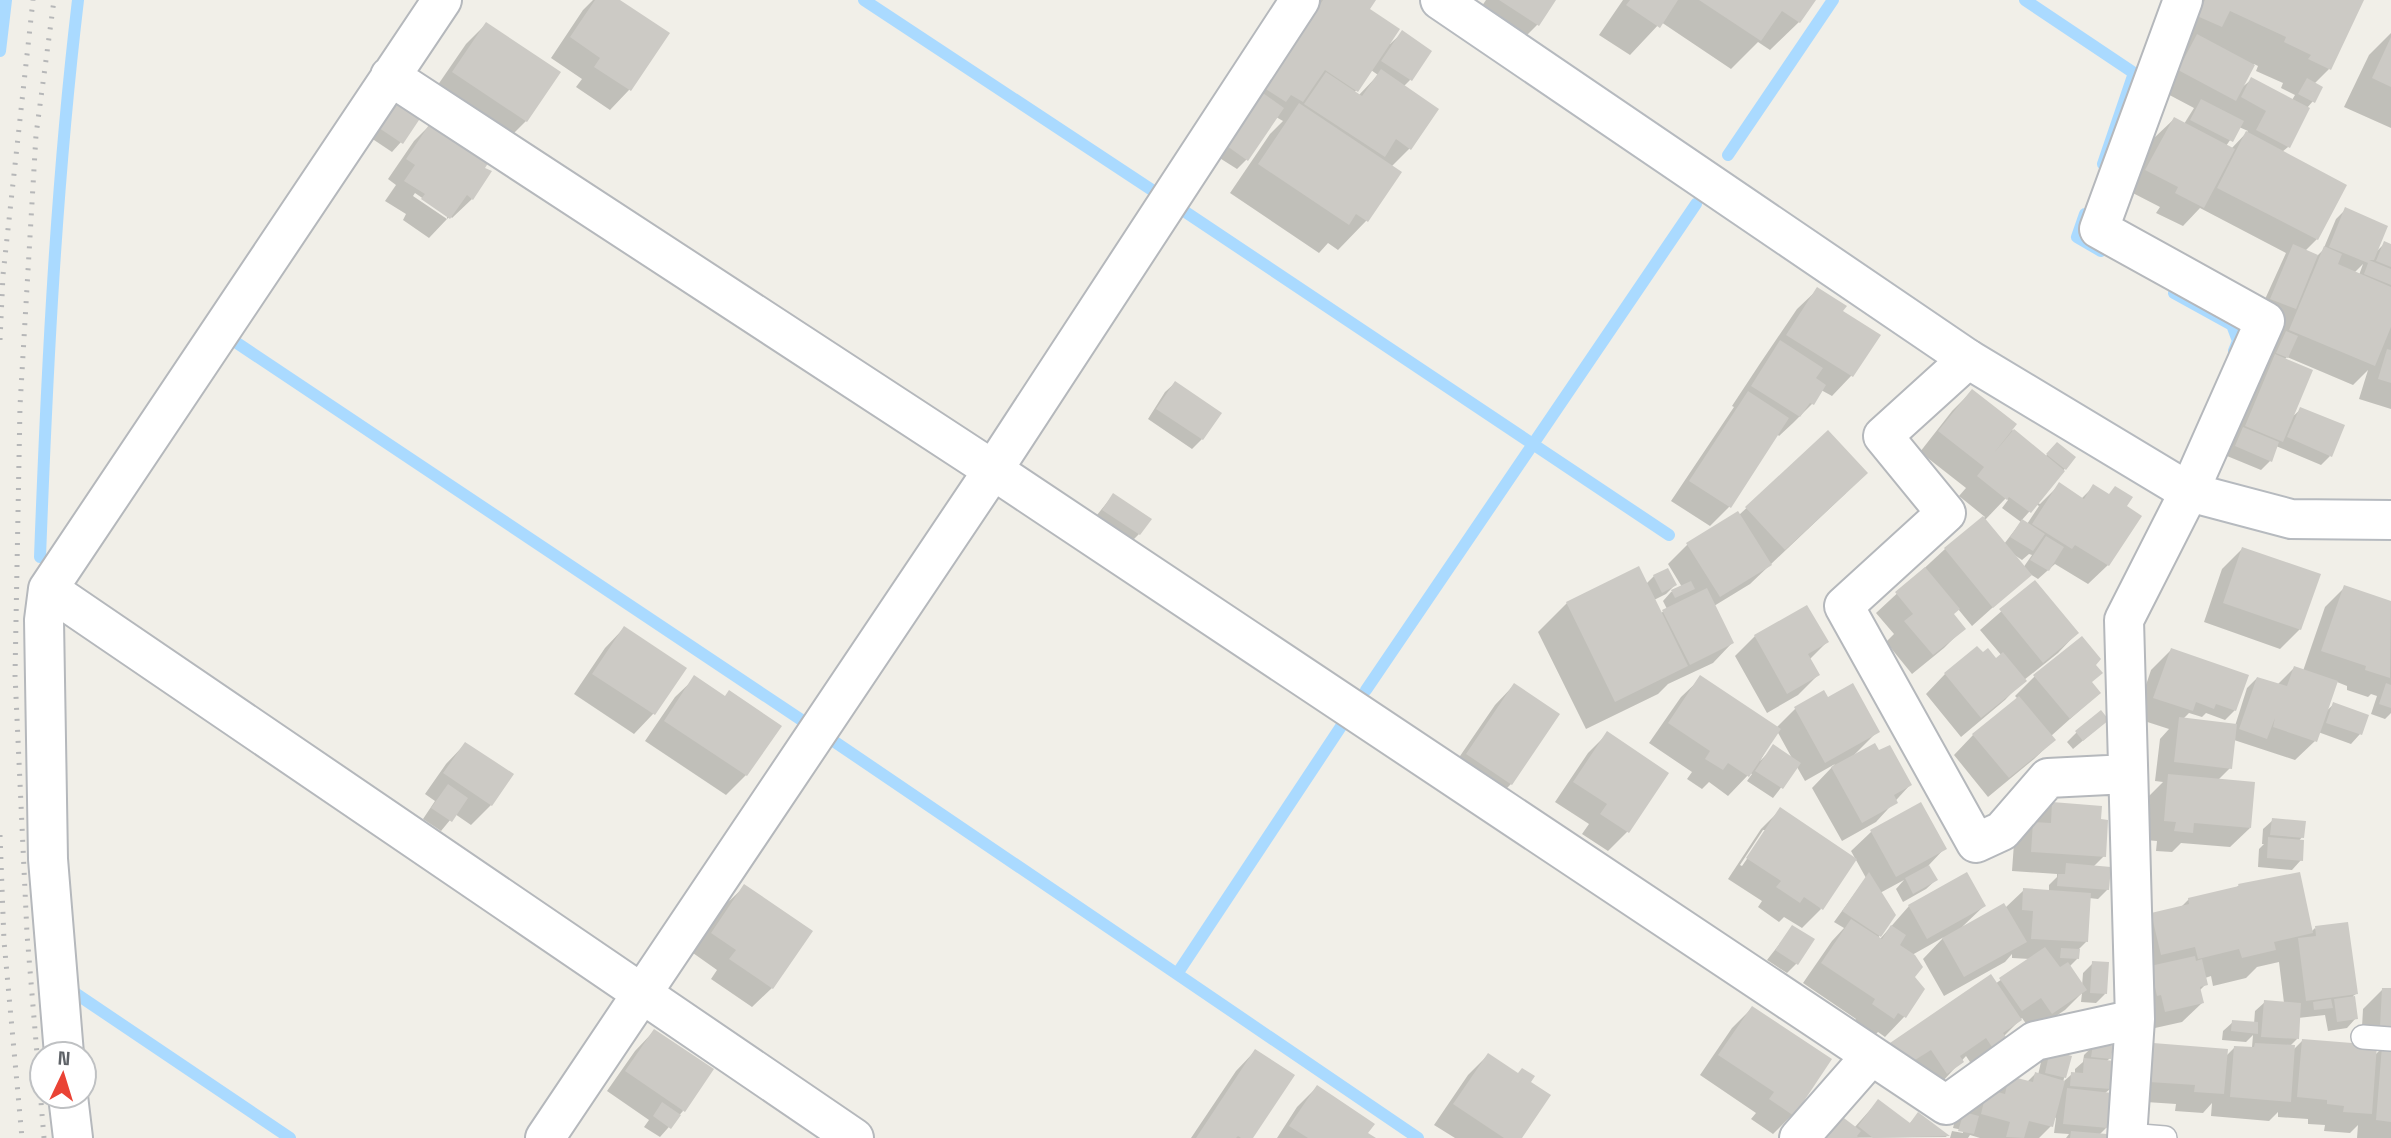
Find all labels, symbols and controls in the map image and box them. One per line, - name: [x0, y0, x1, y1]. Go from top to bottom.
- north arrow: [28, 1040, 98, 1110]
- text: N: [57, 1046, 71, 1071]

